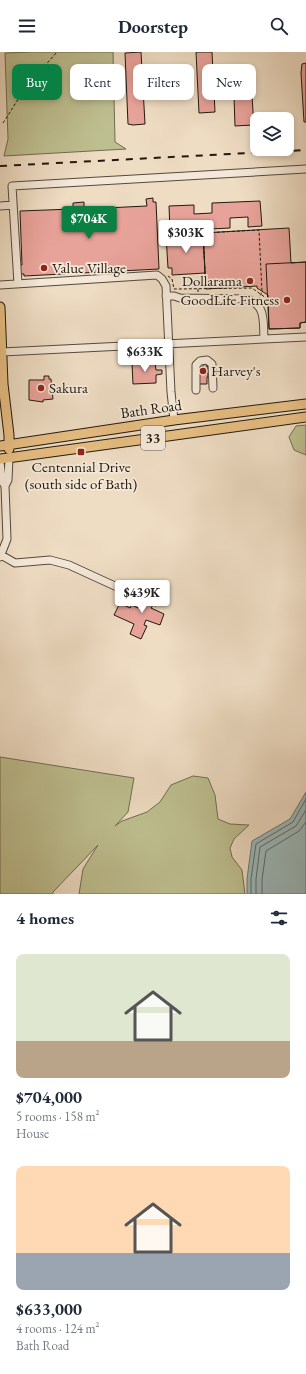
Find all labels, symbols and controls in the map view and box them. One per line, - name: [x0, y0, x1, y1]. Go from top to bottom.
- icon: menu: [16, 15, 38, 37]
- text: Doorstep: [118, 15, 188, 38]
- icon: search: [268, 15, 290, 37]
- chip: Buy: [12, 64, 62, 100]
- chip: Rent: [70, 64, 125, 100]
- chip: Filters: [133, 64, 194, 100]
- chip: New: [202, 64, 256, 100]
- map controls: [250, 112, 294, 156]
- button: layers: [250, 112, 294, 156]
- pin: $704K: [61, 206, 117, 240]
- text: $704K: [71, 210, 107, 227]
- pin: $303K: [158, 220, 214, 254]
- text: $303K: [168, 224, 204, 241]
- place label: Value Village: [52, 258, 126, 277]
- marker: Value Village: [39, 263, 49, 273]
- place label: Dollarama: [182, 271, 242, 290]
- marker: Dollarama: [245, 276, 255, 286]
- place label: GoodLife Fitness: [180, 290, 279, 309]
- marker: GoodLife Fitness: [282, 295, 292, 305]
- pin: $633K: [117, 339, 173, 373]
- text: $633K: [127, 343, 163, 360]
- place label: Harvey's: [211, 361, 261, 380]
- marker: Harvey's: [198, 366, 208, 376]
- place label: Sakura: [49, 378, 88, 397]
- marker: Sakura: [36, 383, 46, 393]
- street label: Bath Road: [119, 395, 183, 422]
- road number: 33: [141, 426, 165, 450]
- marker: Centennial Drive (south side of Bath): [76, 447, 86, 457]
- place label: Centennial Drive (south side of Bath): [25, 457, 137, 493]
- pin: $439K: [114, 580, 170, 614]
- text: $439K: [124, 584, 160, 601]
- text: 4 homes: [16, 907, 74, 929]
- icon: filters: [268, 907, 290, 929]
- icon: home: [117, 980, 189, 1052]
- text: $704,000: [16, 1086, 82, 1108]
- text: 5 rooms · 158 m²: [16, 1108, 100, 1125]
- text: House: [16, 1125, 49, 1142]
- icon: home: [117, 1192, 189, 1264]
- text: $633,000: [16, 1298, 82, 1320]
- text: 4 rooms · 124 m²: [16, 1320, 100, 1337]
- text: Bath Road: [16, 1337, 69, 1354]

